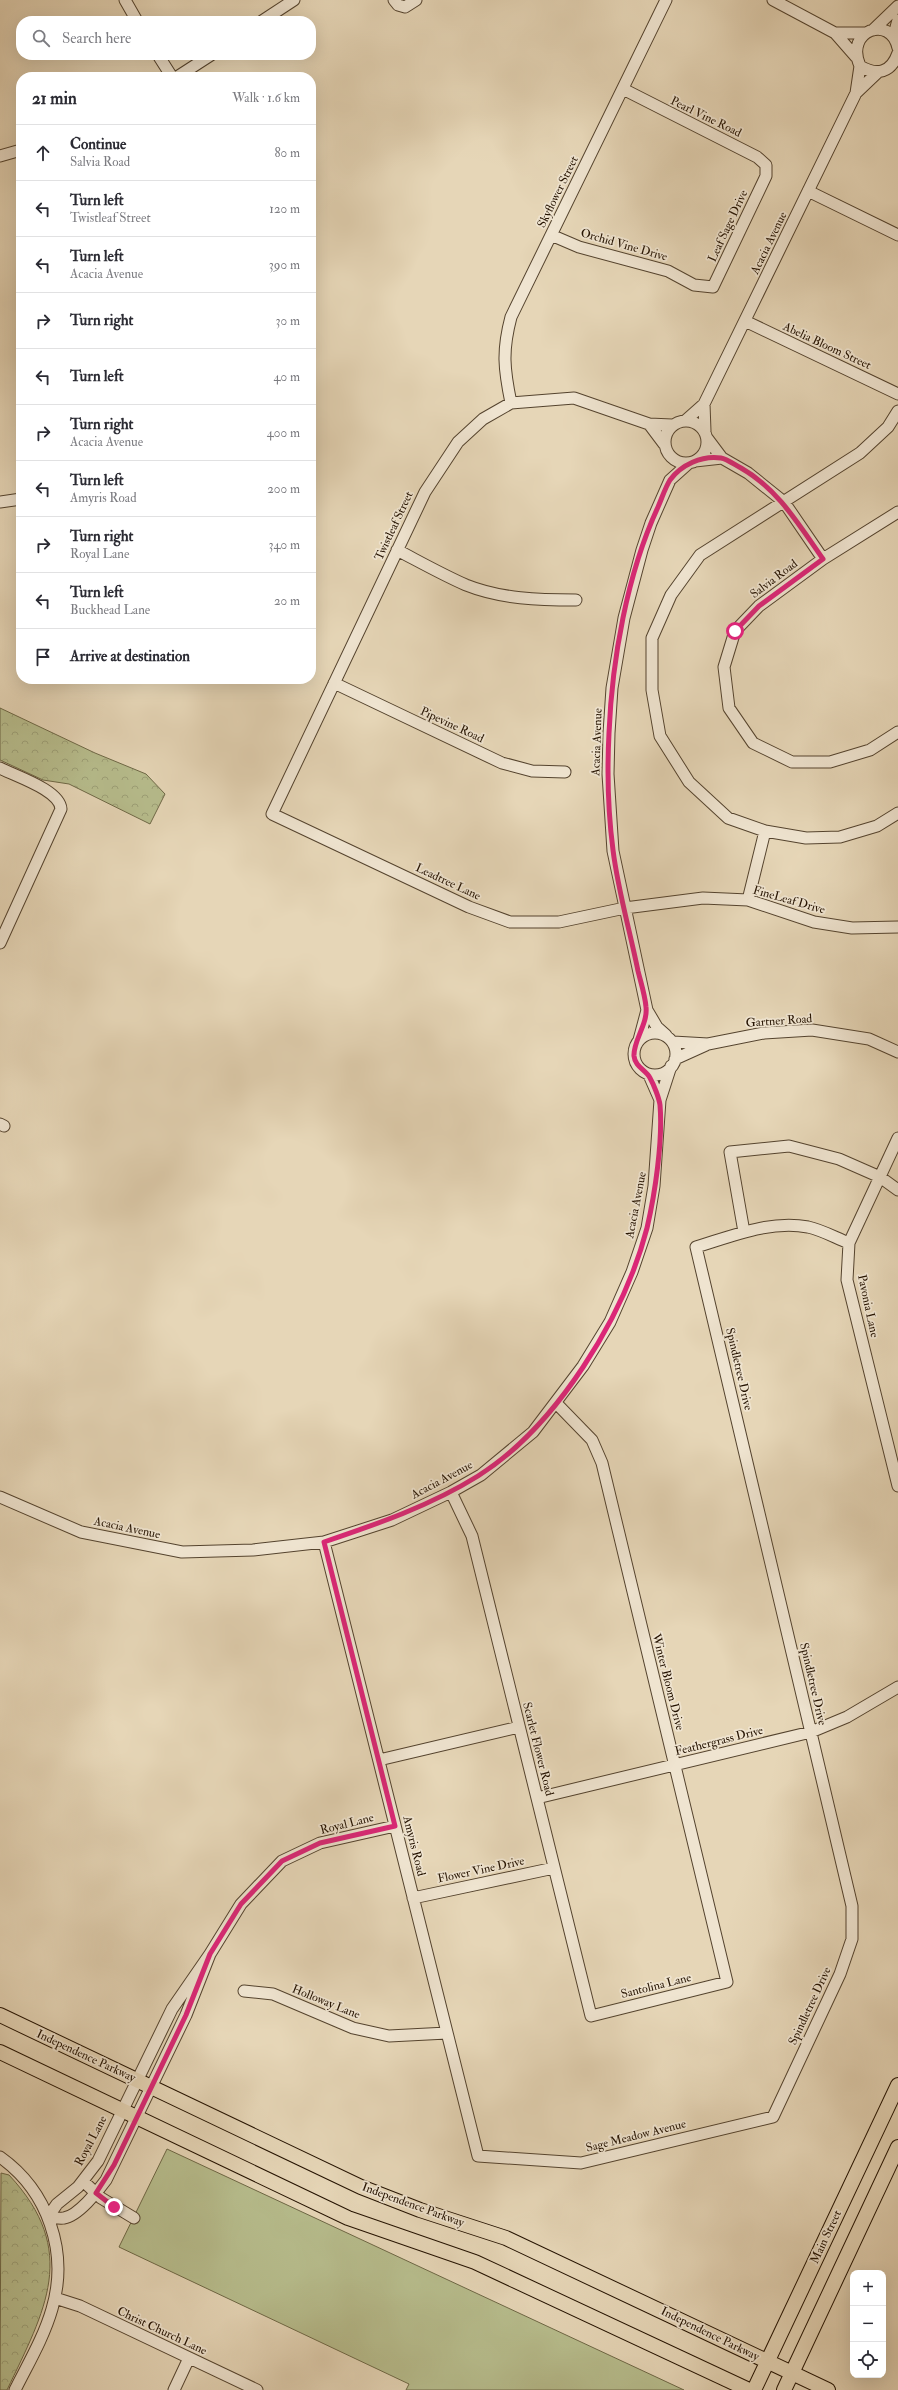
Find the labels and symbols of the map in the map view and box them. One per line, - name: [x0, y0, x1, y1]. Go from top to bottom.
- street label: Pearl Vine Road: [668, 93, 744, 141]
- street label: Skyflower Street: [534, 154, 582, 230]
- street label: Leaf Sage Drive: [705, 188, 751, 264]
- street label: Acacia Avenue: [747, 209, 791, 278]
- street label: Orchid Vine Drive: [579, 225, 669, 265]
- street label: Abelia Bloom Street: [780, 319, 873, 373]
- street label: Twistleaf Street: [371, 489, 417, 563]
- street label: Salvia Road: [747, 556, 801, 602]
- route start: [726, 622, 744, 640]
- street label: Pipevine Road: [418, 704, 486, 746]
- street label: Acacia Avenue: [588, 708, 606, 777]
- street label: Leadtree Lane: [413, 860, 483, 904]
- street label: FineLeaf Drive: [751, 883, 827, 917]
- street label: Gartner Road: [745, 1011, 813, 1031]
- street label: Acacia Avenue: [622, 1170, 650, 1241]
- street label: Pavonia Lane: [854, 1273, 882, 1339]
- street label: Spindletree Drive: [722, 1326, 756, 1412]
- street label: Acacia Avenue: [408, 1458, 475, 1503]
- street label: Acacia Avenue: [91, 1513, 162, 1542]
- street label: Winter Bloom Drive: [648, 1631, 687, 1732]
- street label: Spindletree Drive: [796, 1641, 830, 1727]
- street label: Scarlet Flower Road: [519, 1701, 557, 1797]
- street label: Feathergrass Drive: [673, 1723, 765, 1759]
- street label: Royal Lane: [319, 1810, 375, 1838]
- street label: Amyris Road: [399, 1813, 429, 1878]
- street label: Flower Vine Drive: [436, 1853, 526, 1887]
- street label: Spindletree Drive: [785, 1965, 835, 2047]
- street label: Santolina Lane: [619, 1970, 693, 2002]
- street label: Holloway Lane: [290, 1982, 362, 2022]
- street label: Independence Parkway: [34, 2026, 139, 2086]
- street label: Royal Lane: [72, 2113, 110, 2169]
- street label: Sage Meadow Avenue: [584, 2116, 688, 2156]
- street label: Independence Parkway: [360, 2180, 467, 2231]
- route end: [105, 2198, 123, 2216]
- street label: Main Street: [807, 2208, 845, 2266]
- street label: Christ Church Lane: [115, 2304, 209, 2358]
- street label: Independence Parkway: [658, 2304, 762, 2365]

